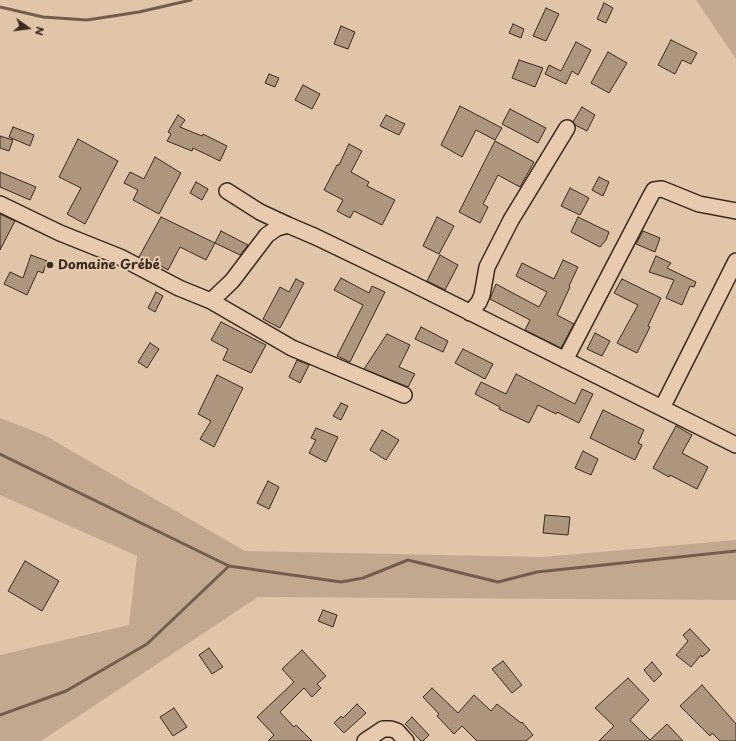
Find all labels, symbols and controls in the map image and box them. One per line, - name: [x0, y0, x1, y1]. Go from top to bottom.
- north arrow: [8, 8, 48, 48]
- text: N: [31, 25, 49, 37]
- place label: Domaine Grébé: [58, 257, 160, 273]
- marker: Domaine Grébé: [45, 260, 55, 270]

